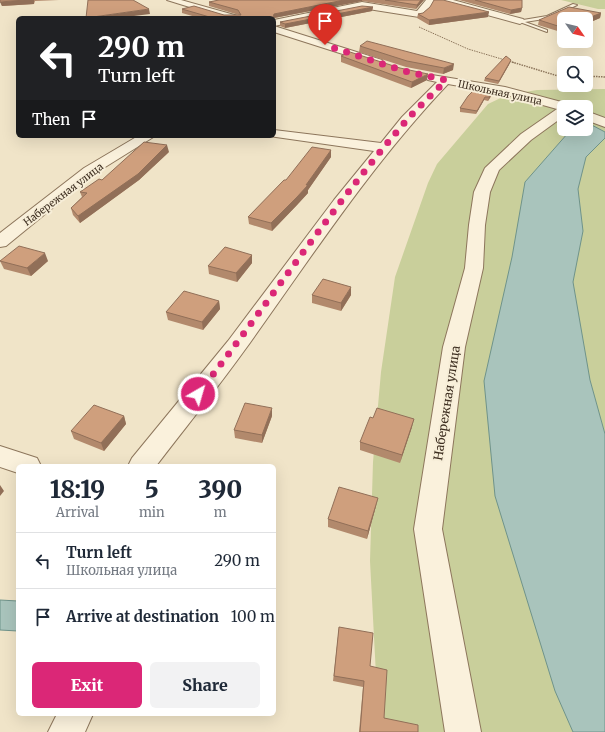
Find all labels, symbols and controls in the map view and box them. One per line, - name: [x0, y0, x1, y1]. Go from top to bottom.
- pin: [308, 4, 342, 45]
- icon: arrive: [314, 10, 336, 32]
- north arrow: [557, 12, 593, 48]
- map controls: [557, 12, 593, 136]
- text: 290 m: [98, 29, 185, 65]
- icon: left: [32, 32, 84, 84]
- button: search: [557, 56, 593, 92]
- text: Turn left: [98, 64, 175, 87]
- street label: Школьная улица: [457, 77, 544, 108]
- button: layers: [557, 100, 593, 136]
- icon: arrive: [78, 108, 100, 130]
- text: Then: [32, 110, 70, 129]
- street label: Набережная улица: [21, 160, 106, 229]
- street label: Набережная улица: [430, 344, 463, 461]
- position arrow: [177, 373, 219, 415]
- text: 18:19: [50, 474, 105, 505]
- text: 5: [145, 474, 159, 505]
- text: 390: [198, 474, 242, 505]
- text: Arrival: [56, 504, 99, 521]
- text: min: [139, 504, 165, 521]
- text: m: [214, 504, 227, 521]
- text: Turn left: [66, 543, 132, 562]
- icon: left: [32, 550, 54, 572]
- text: 290 m: [214, 551, 260, 570]
- text: Школьная улица: [66, 562, 177, 579]
- icon: arrive: [32, 606, 54, 628]
- text: Arrive at destination: [66, 607, 219, 626]
- text: 100 m: [231, 607, 275, 626]
- button: Exit: [32, 662, 142, 708]
- button: Share: [150, 662, 260, 708]

